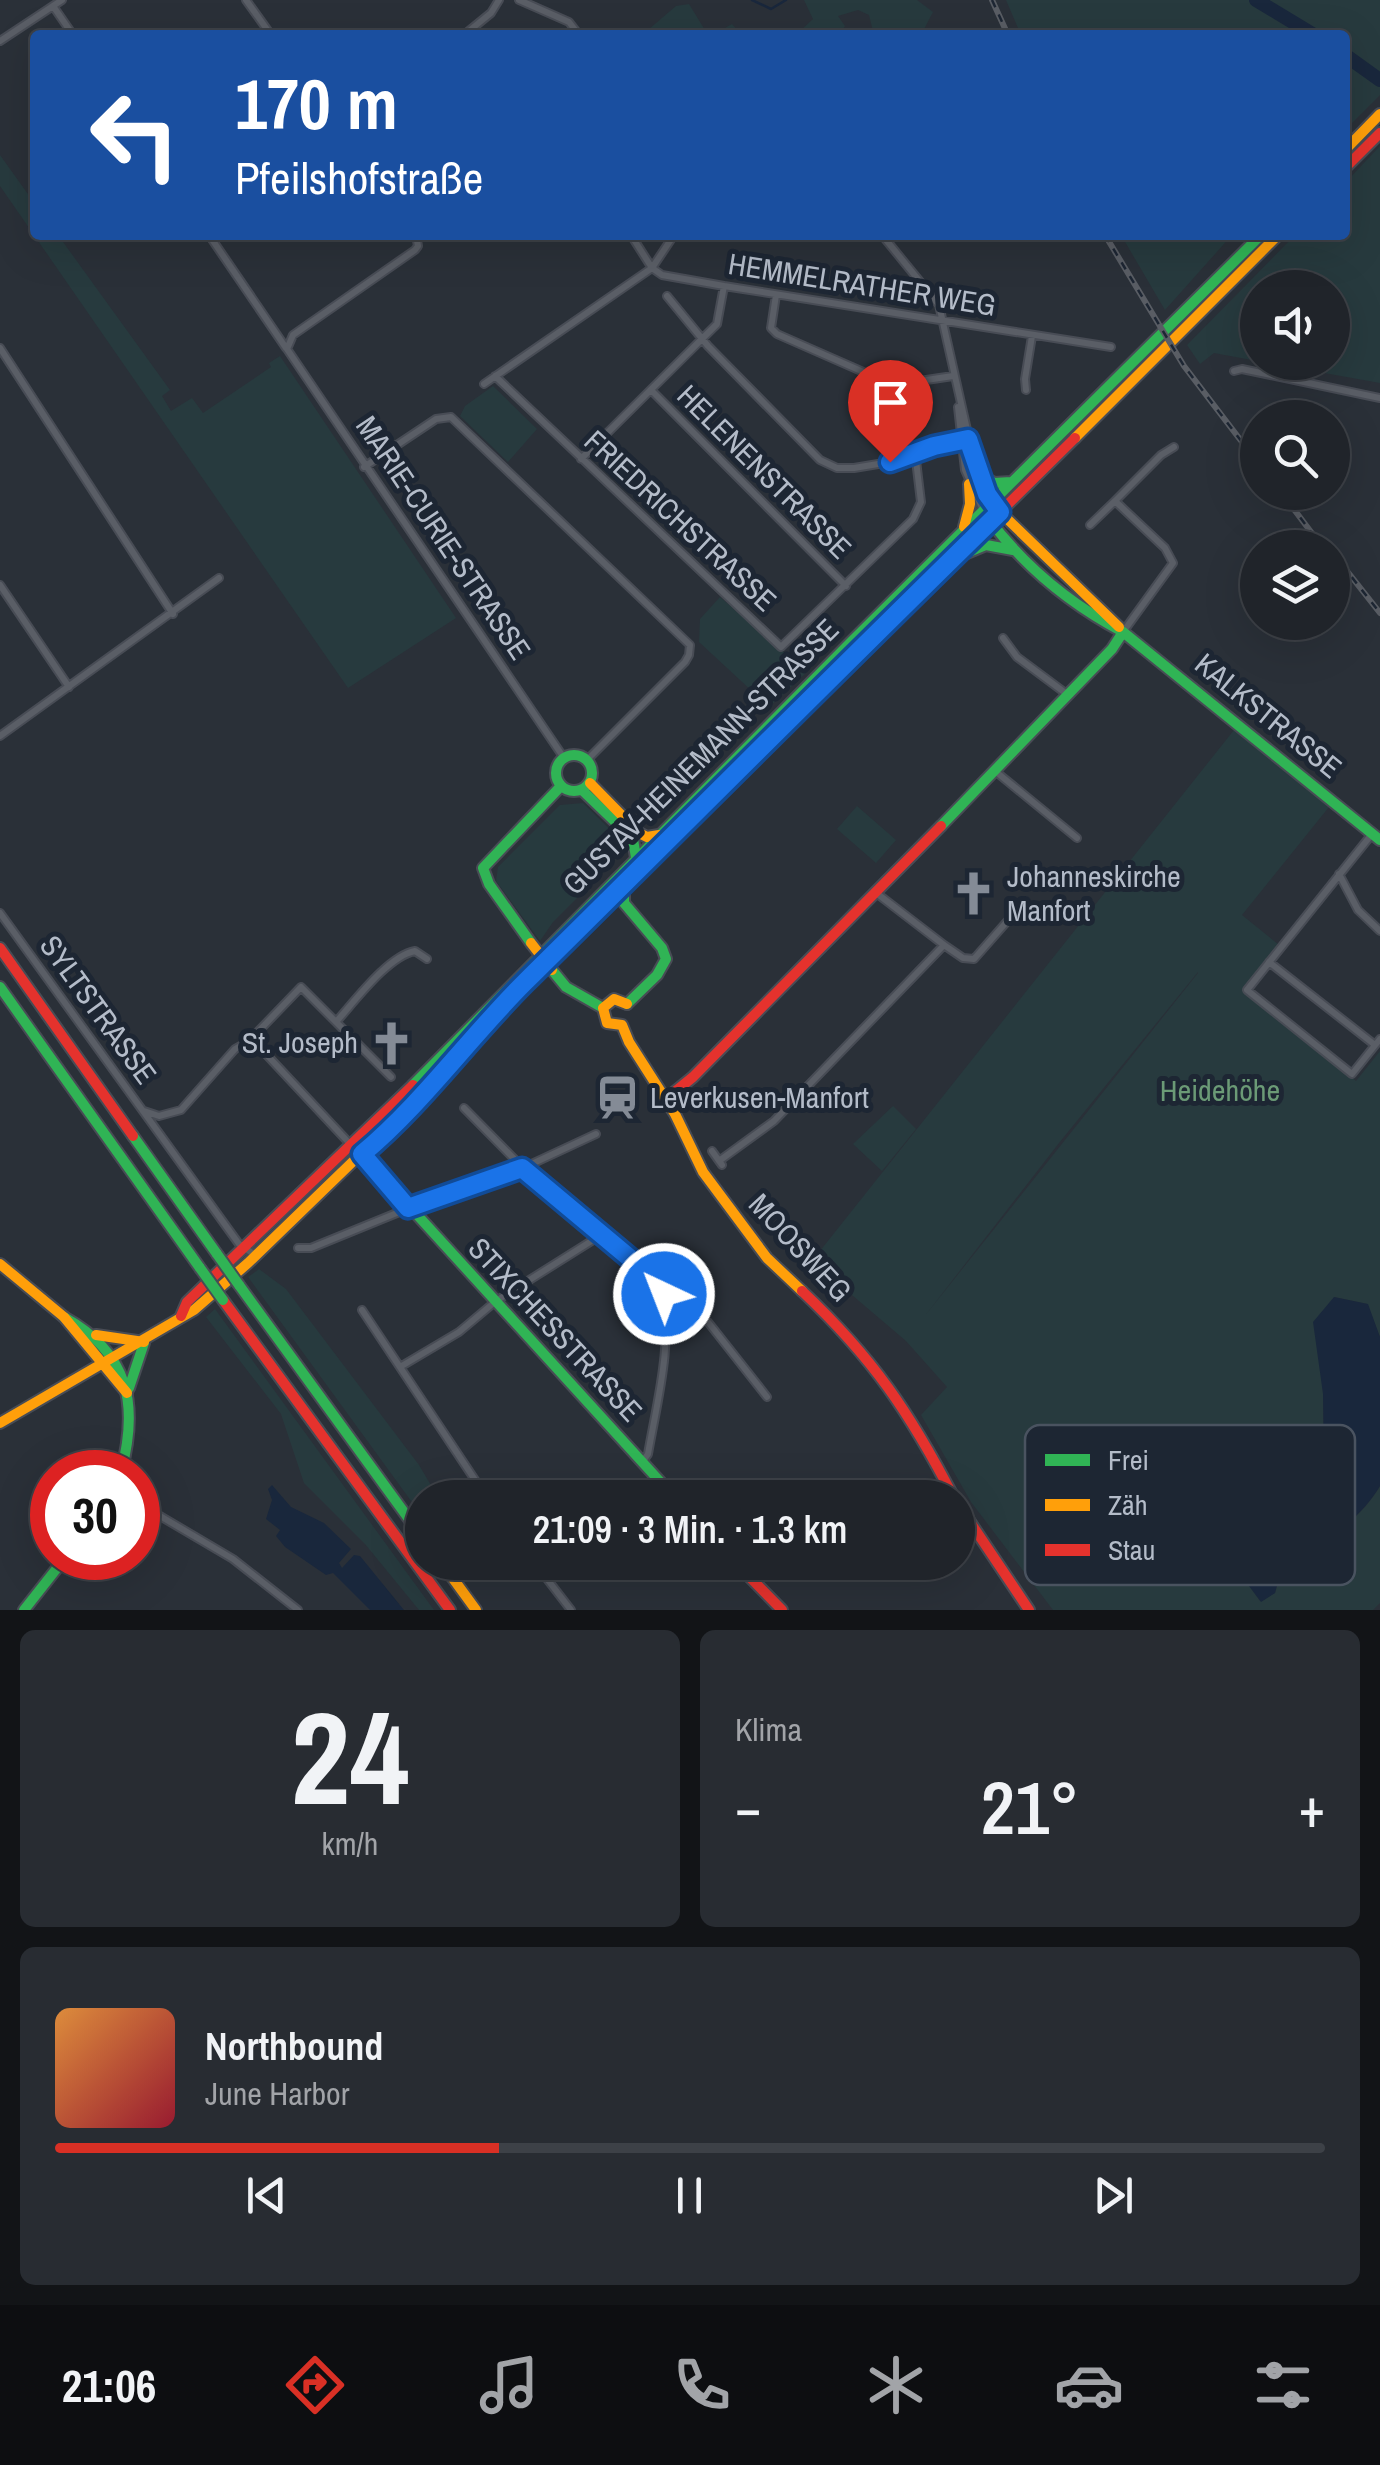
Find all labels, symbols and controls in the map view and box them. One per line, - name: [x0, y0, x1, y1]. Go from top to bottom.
- text: 170 m: [235, 57, 398, 151]
- icon: left: [70, 70, 200, 200]
- text: Pfeilshofstraße: [235, 147, 483, 208]
- street label: HEMMELRATHER WEG: [726, 243, 999, 325]
- map controls: [1240, 270, 1350, 640]
- button: sound: [1240, 270, 1350, 380]
- pin: [848, 360, 933, 463]
- street label: HELENENSTRASSE: [669, 375, 861, 567]
- icon: arrive: [863, 375, 918, 430]
- button: search: [1240, 400, 1350, 510]
- street label: MARIE-CURIE-STRASSE: [347, 408, 540, 667]
- street label: FRIEDRICHSTRASSE: [576, 421, 785, 620]
- button: layers: [1240, 530, 1350, 640]
- street label: GUSTAV-HEINEMANN-STRASSE: [554, 610, 847, 903]
- street label: KALKSTRASSE: [1187, 644, 1350, 787]
- place label: Johanneskirche Manfort: [1007, 856, 1181, 930]
- church icon: Johanneskirche Manfort: [950, 870, 998, 918]
- street label: SYLTSTRASSE: [31, 927, 166, 1092]
- church icon: St. Joseph: [367, 1019, 415, 1067]
- place label: St. Joseph: [242, 1022, 358, 1062]
- park label: Heidehöhe: [1160, 1070, 1280, 1110]
- station icon: Leverkusen-Manfort: [593, 1074, 641, 1122]
- place label: Leverkusen-Manfort: [650, 1077, 869, 1117]
- street label: MOOSWEG: [740, 1185, 861, 1310]
- street label: STIXCHESSTRASSE: [460, 1229, 651, 1430]
- position arrow: [612, 1242, 716, 1346]
- legend: [1025, 1425, 1355, 1585]
- text: Frei: [1108, 1441, 1149, 1479]
- speed limit sign: 30: [30, 1450, 160, 1580]
- text: Zäh: [1108, 1486, 1148, 1524]
- text: 21:09 · 3 Min. · 1.3 km: [533, 1504, 847, 1555]
- text: Stau: [1108, 1531, 1155, 1569]
- text: 24: [291, 1669, 409, 1845]
- text: Klima: [735, 1708, 802, 1751]
- text: 21°: [981, 1756, 1079, 1857]
- text: −: [735, 1770, 761, 1844]
- text: +: [1299, 1770, 1325, 1844]
- text: km/h: [322, 1822, 378, 1865]
- text: Northbound: [205, 2021, 383, 2072]
- text: June Harbor: [205, 2072, 349, 2115]
- icon: previous: [239, 2168, 294, 2223]
- icon: pause: [662, 2168, 717, 2223]
- icon: next: [1086, 2168, 1141, 2223]
- icon: directions: [280, 2350, 350, 2420]
- icon: music: [474, 2350, 544, 2420]
- icon: phone: [667, 2350, 737, 2420]
- icon: climate: [861, 2350, 931, 2420]
- icon: car: [1054, 2350, 1124, 2420]
- icon: filters: [1248, 2350, 1318, 2420]
- text: 21:06: [62, 2355, 156, 2416]

